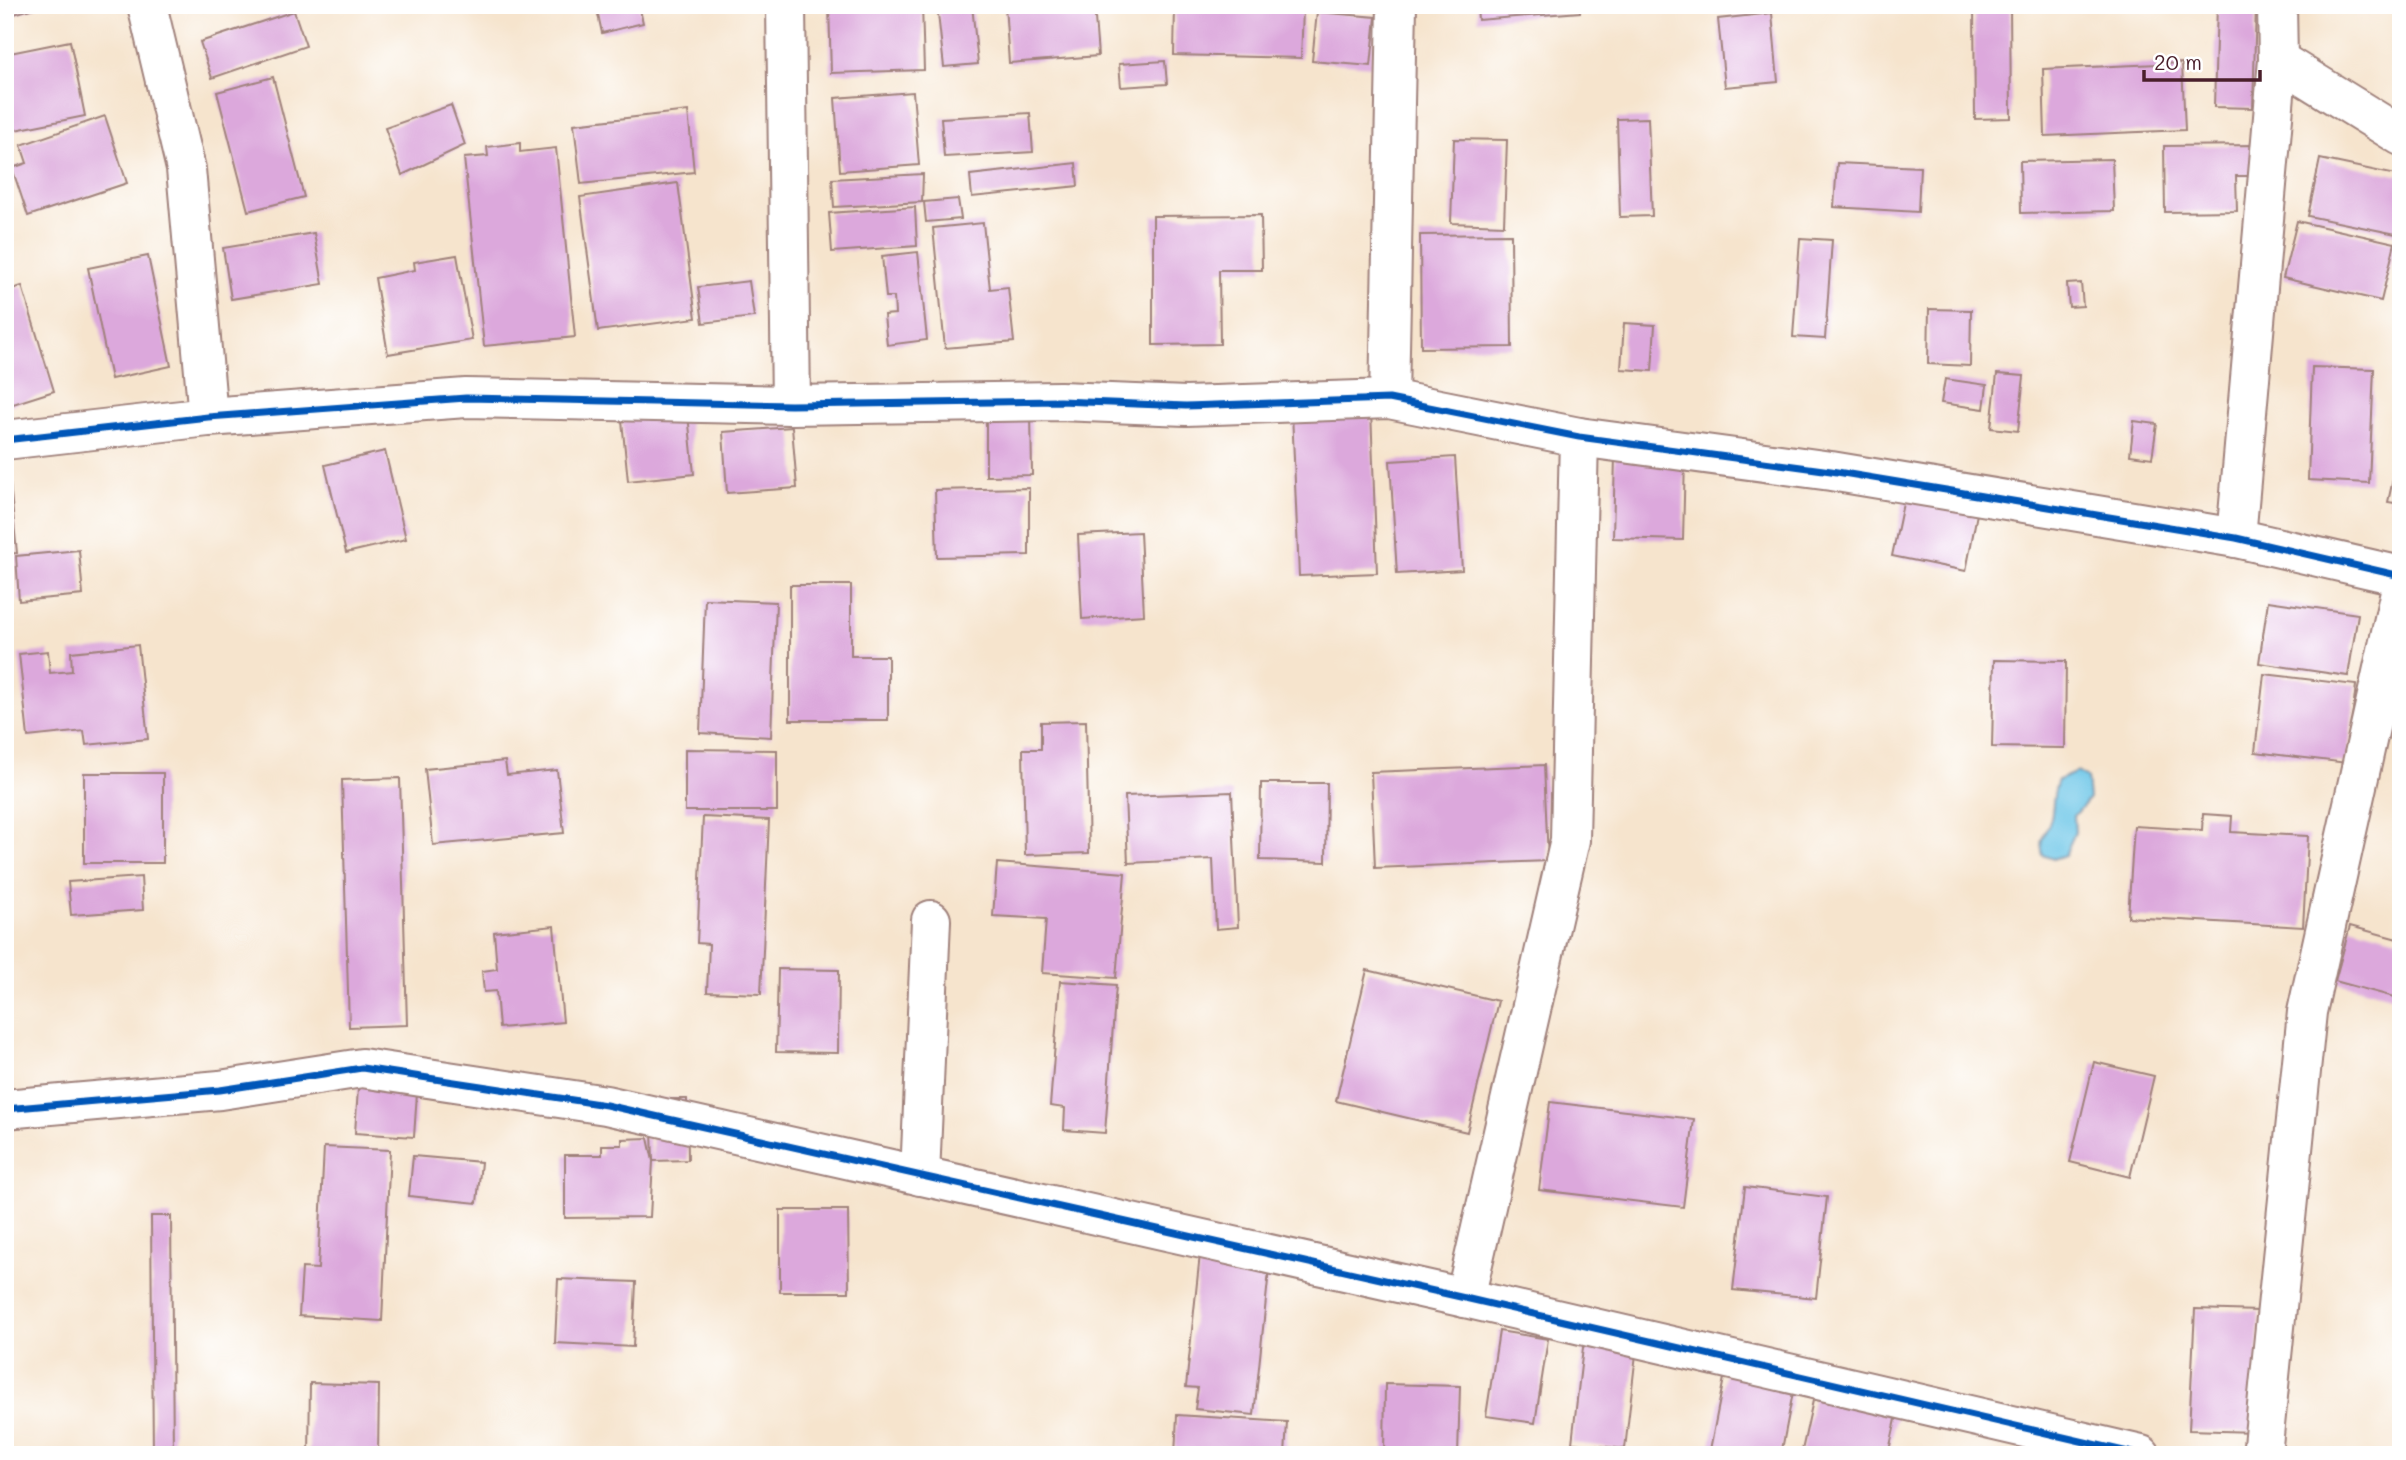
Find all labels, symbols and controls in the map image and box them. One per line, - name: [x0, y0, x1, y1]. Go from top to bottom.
- scale bar: [2144, 38, 2259, 82]
- text: 20 m: [2154, 48, 2202, 75]

